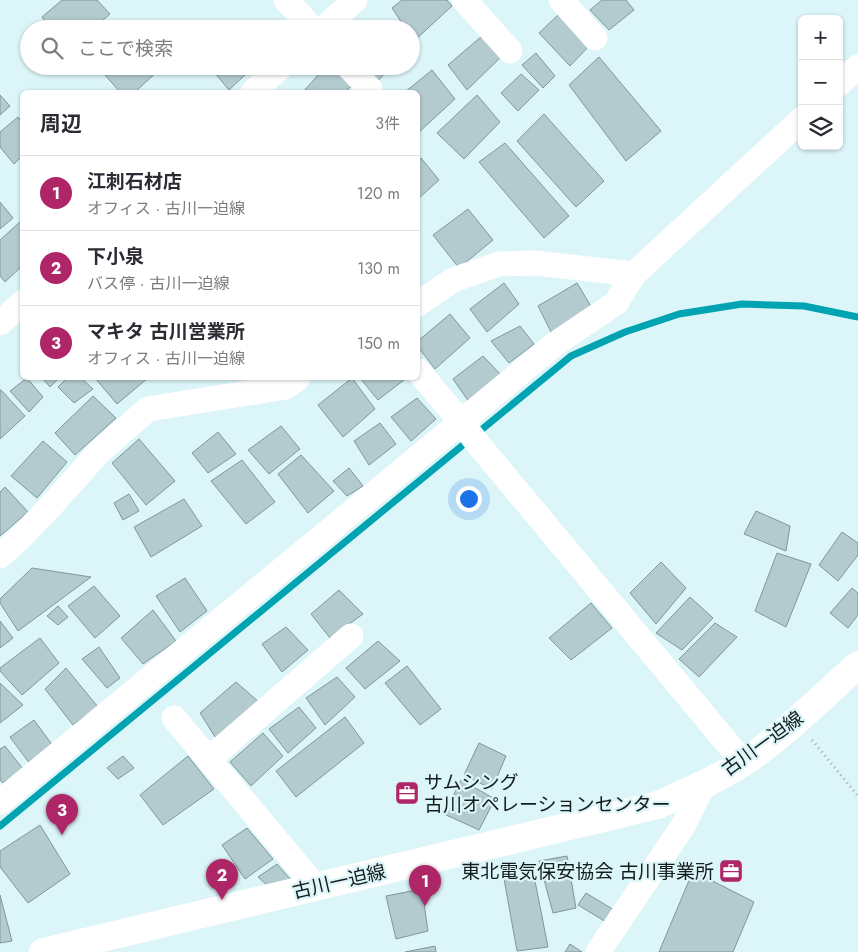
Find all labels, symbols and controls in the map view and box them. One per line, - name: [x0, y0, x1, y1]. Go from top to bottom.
- map controls: [798, 15, 843, 150]
- button: +: [798, 15, 843, 60]
- search box: [20, 20, 420, 75]
- icon: search: [38, 34, 66, 62]
- text: ここで検索: [78, 35, 173, 62]
- button: −: [798, 60, 843, 105]
- button: layers: [798, 105, 843, 150]
- text: 周辺: [40, 109, 82, 139]
- text: 3件: [375, 112, 400, 135]
- text: 江刺石材店: [87, 168, 182, 195]
- text: 1: [52, 182, 60, 205]
- text: 120 m: [357, 182, 400, 205]
- text: オフィス · 古川一迫線: [87, 197, 245, 220]
- text: 下小泉: [87, 243, 144, 270]
- text: 2: [51, 257, 61, 280]
- text: 130 m: [357, 257, 400, 280]
- text: バス停 · 古川一迫線: [87, 272, 229, 295]
- text: マキタ 古川営業所: [87, 318, 245, 345]
- text: 3: [51, 332, 61, 355]
- text: 150 m: [357, 332, 400, 355]
- text: オフィス · 古川一迫線: [87, 347, 245, 370]
- your location: [456, 486, 482, 512]
- street label: 古川一迫線: [716, 705, 809, 782]
- place label: サムシング 古川オペレーションセンター: [424, 769, 671, 818]
- office icon: サムシング 古川オペレーションセンター: [394, 780, 420, 806]
- pin: 3: [46, 794, 78, 835]
- street label: 古川一迫線: [290, 858, 388, 905]
- place label: 東北電気保安協会 古川事業所: [461, 858, 714, 885]
- office icon: 東北電気保安協会 古川事業所: [718, 858, 744, 884]
- pin: 2: [206, 859, 238, 900]
- pin: 1: [409, 865, 441, 906]

